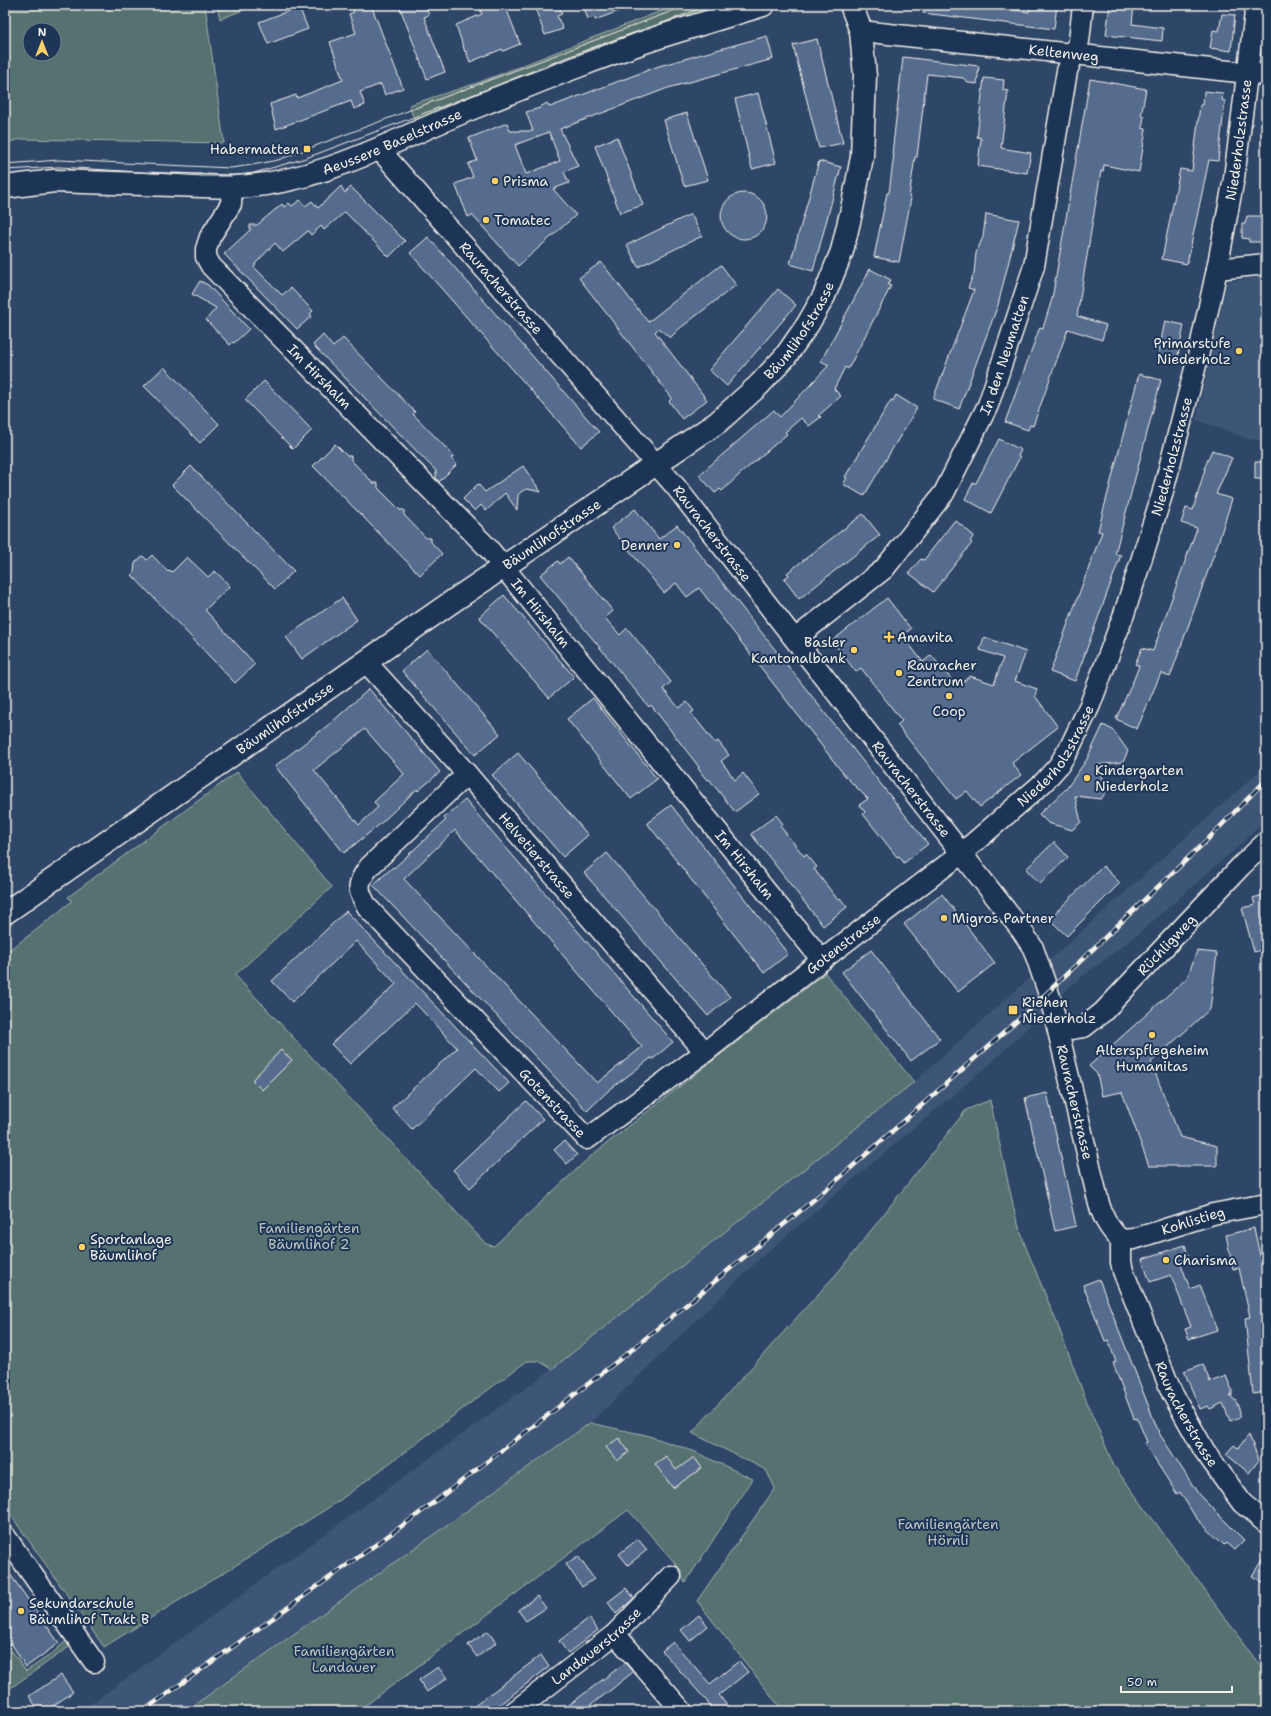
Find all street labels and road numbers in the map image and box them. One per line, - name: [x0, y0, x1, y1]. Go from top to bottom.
- street label: Keltenweg: [1028, 40, 1100, 66]
- street label: Niederholzstrasse: [1221, 78, 1256, 202]
- street label: Aeussere Baselstrasse: [320, 105, 465, 179]
- street label: Rauracherstrasse: [456, 238, 547, 338]
- street label: Bäumlihofstrasse: [760, 279, 838, 383]
- street label: In den Neumatten: [975, 292, 1033, 418]
- street label: Im Hirshalm: [284, 340, 356, 413]
- street label: Niederholzstrasse: [1147, 395, 1196, 518]
- street label: Rauracherstrasse: [669, 482, 756, 586]
- street label: Bäumlihofstrasse: [499, 495, 604, 574]
- street label: Im Hirshalm: [507, 575, 574, 651]
- street label: Bäumlihofstrasse: [233, 678, 337, 758]
- street label: Niederholzstrasse: [1013, 702, 1098, 810]
- street label: Rauracherstrasse: [868, 737, 955, 841]
- street label: Helvetierstrasse: [495, 808, 579, 903]
- street label: Im Hirshalm: [711, 826, 778, 903]
- street label: Gotenstrasse: [802, 909, 884, 978]
- street label: Rüchligweg: [1133, 910, 1200, 979]
- street label: Rauracherstrasse: [1053, 1043, 1097, 1162]
- street label: Gotenstrasse: [515, 1064, 590, 1141]
- street label: Kohlistieg: [1159, 1203, 1226, 1239]
- street label: Rauracherstrasse: [1151, 1359, 1222, 1471]
- street label: Landauerstrasse: [547, 1603, 645, 1689]

